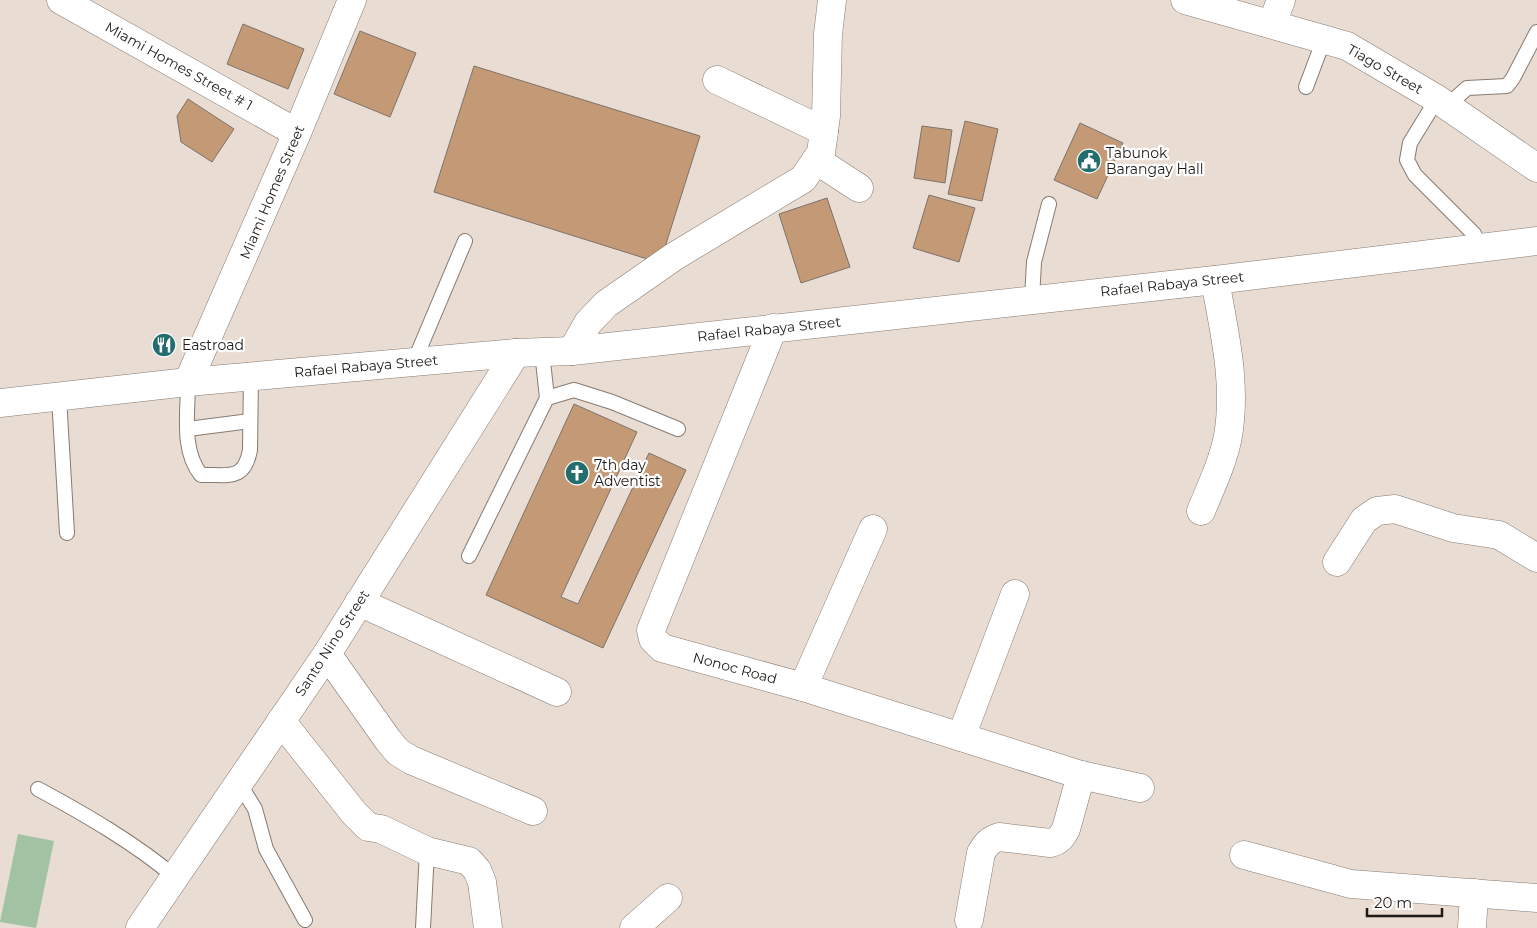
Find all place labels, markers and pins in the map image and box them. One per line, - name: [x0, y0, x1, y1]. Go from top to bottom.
- place label: Tabunok Barangay Hall: [1106, 144, 1204, 178]
- public building icon: Tabunok Barangay Hall: [1076, 148, 1102, 174]
- restaurant icon: Eastroad: [151, 332, 177, 358]
- place label: Eastroad: [182, 336, 244, 354]
- place label: 7th day Adventist: [594, 456, 661, 490]
- church icon: 7th day Adventist: [564, 460, 590, 486]

